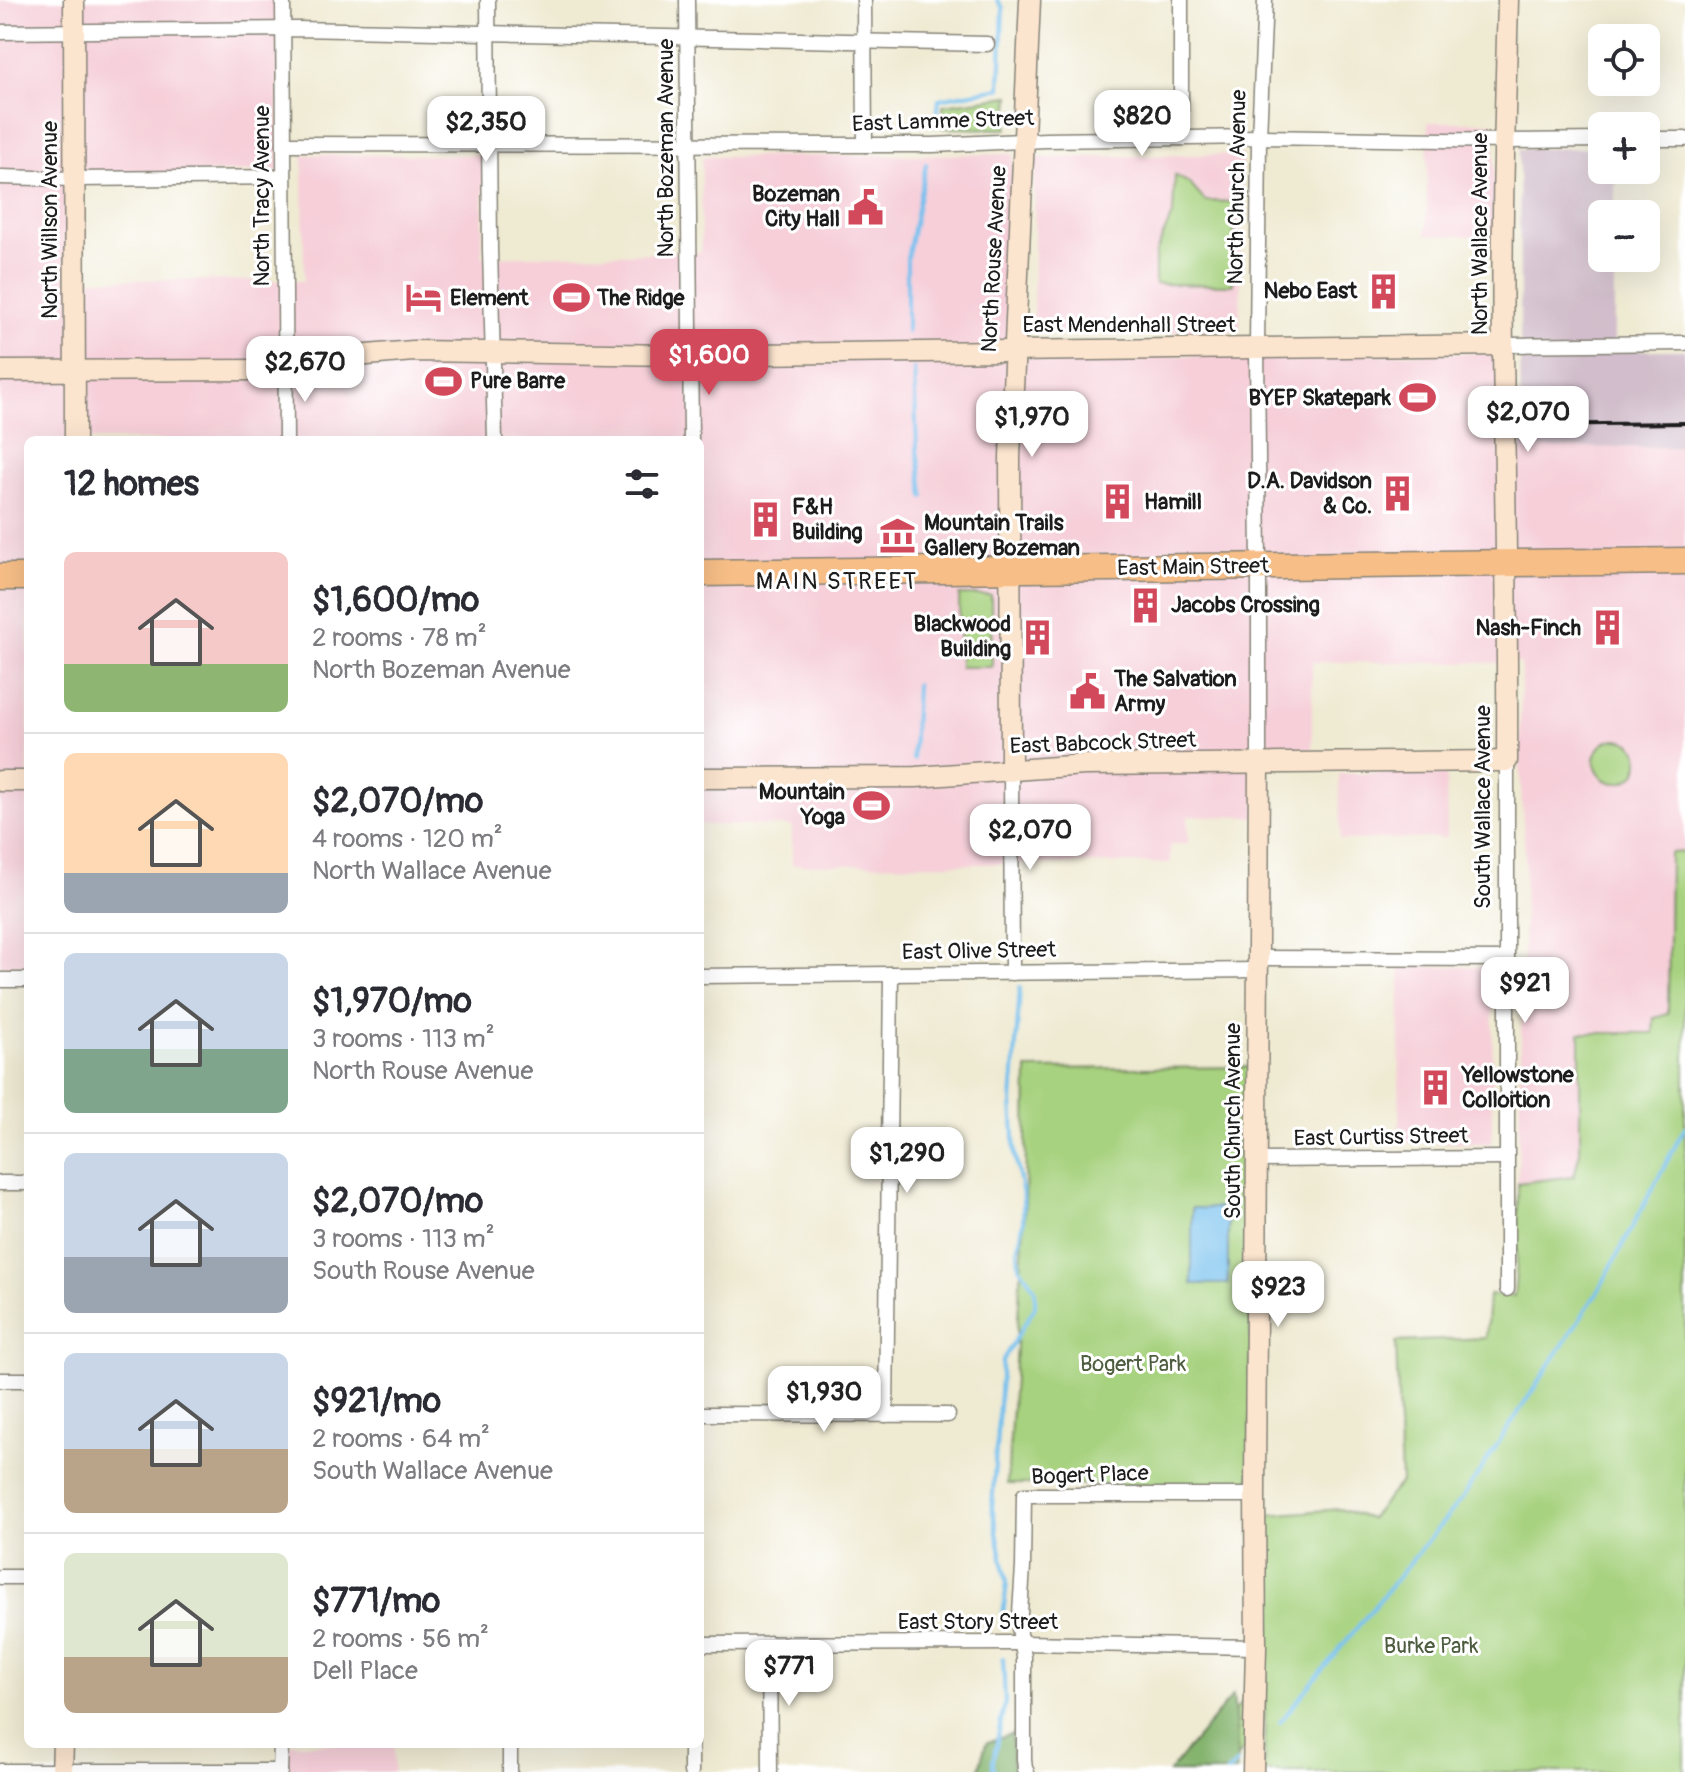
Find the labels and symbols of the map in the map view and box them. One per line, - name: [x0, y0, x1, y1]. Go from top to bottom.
- street label: North Bozeman Avenue: [652, 38, 680, 257]
- street label: North Church Avenue: [1221, 89, 1253, 285]
- pin: $820: [1095, 90, 1189, 158]
- pin: $2,350: [421, 96, 551, 164]
- street label: East Lamme Street: [851, 104, 1035, 138]
- street label: North Tracy Avenue: [248, 105, 276, 287]
- street label: North Willson Avenue: [36, 121, 64, 319]
- street label: North Wallace Avenue: [1466, 133, 1494, 335]
- street label: North Rouse Avenue: [975, 165, 1013, 353]
- place label: Bozeman City Hall: [752, 180, 840, 233]
- public building icon: Bozeman City Hall: [847, 188, 885, 226]
- building icon: Nebo East: [1364, 272, 1402, 310]
- place label: Nebo East: [1264, 277, 1358, 305]
- hotel icon: Element: [405, 279, 443, 317]
- sports icon: The Ridge: [552, 279, 590, 317]
- place label: Element: [450, 284, 529, 312]
- place label: The Ridge: [596, 284, 685, 312]
- street label: East Mendenhall Street: [1022, 311, 1236, 339]
- pin: $1,600: [644, 329, 774, 397]
- pin: $2,670: [240, 336, 370, 404]
- sports icon: Pure Barre: [425, 362, 463, 400]
- place label: Pure Barre: [470, 367, 566, 395]
- sports icon: BYEP Skatepark: [1398, 379, 1436, 417]
- place label: BYEP Skatepark: [1248, 384, 1392, 412]
- pin: $2,070: [1463, 386, 1593, 454]
- pin: $1,970: [967, 391, 1097, 459]
- place label: D.A. Davidson & Co.: [1247, 467, 1372, 520]
- building icon: D.A. Davidson & Co.: [1379, 475, 1417, 513]
- building icon: Hamill: [1099, 483, 1137, 521]
- place label: Hamill: [1144, 488, 1202, 516]
- place label: F&H Building: [792, 493, 863, 546]
- building icon: F&H Building: [747, 501, 785, 539]
- place label: Mountain Trails Gallery Bozeman: [924, 509, 1080, 562]
- museum icon: Mountain Trails Gallery Bozeman: [879, 517, 917, 555]
- street label: East Main Street: [1117, 552, 1269, 582]
- district label: MAIN STREET: [756, 567, 918, 596]
- building icon: Jacobs Crossing: [1126, 586, 1164, 624]
- place label: Jacobs Crossing: [1171, 591, 1320, 619]
- building icon: Nash-Finch: [1588, 609, 1626, 647]
- place label: Blackwood Building: [913, 610, 1011, 663]
- place label: Nash-Finch: [1475, 614, 1581, 642]
- building icon: Blackwood Building: [1018, 618, 1056, 656]
- place label: The Salvation Army: [1113, 665, 1237, 718]
- public building icon: The Salvation Army: [1069, 673, 1107, 711]
- street label: South Wallace Avenue: [1469, 705, 1497, 909]
- street label: East Babcock Street: [1009, 726, 1197, 760]
- place label: Mountain Yoga: [759, 778, 845, 831]
- sports icon: Mountain Yoga: [852, 786, 890, 824]
- pin: $2,070: [965, 804, 1095, 872]
- street label: East Olive Street: [902, 936, 1056, 966]
- pin: $921: [1478, 957, 1572, 1025]
- street label: South Church Avenue: [1219, 1023, 1247, 1219]
- place label: Yellowstone Colloition: [1461, 1061, 1575, 1114]
- building icon: Yellowstone Colloition: [1417, 1069, 1455, 1107]
- street label: East Curtiss Street: [1294, 1121, 1469, 1153]
- pin: $1,290: [842, 1127, 972, 1195]
- pin: $923: [1231, 1261, 1325, 1329]
- park label: Bogert Park: [1080, 1350, 1186, 1378]
- pin: $1,930: [759, 1366, 889, 1434]
- street label: Bogert Place: [1031, 1459, 1149, 1491]
- street label: East Story Street: [898, 1608, 1058, 1636]
- park label: Burke Park: [1384, 1632, 1478, 1660]
- pin: $771: [742, 1640, 836, 1708]

